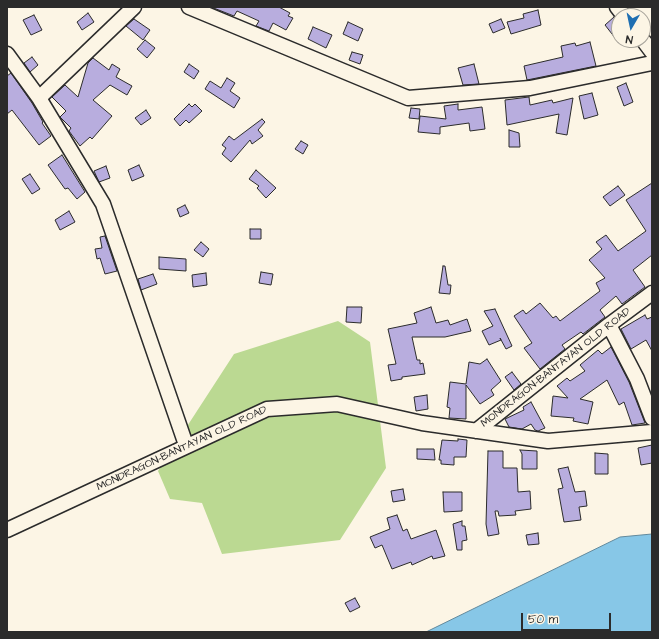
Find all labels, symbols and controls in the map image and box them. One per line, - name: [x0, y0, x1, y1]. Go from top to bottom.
- north arrow: [611, 8, 651, 48]
- text: N: [625, 31, 634, 47]
- street label: MONDRAGON-BANTAYAN OLD ROAD: [478, 305, 634, 431]
- street label: MONDRAGON-BANTAYAN OLD ROAD: [95, 404, 269, 494]
- scale bar: [523, 605, 613, 631]
- text: 50 m: [528, 611, 558, 628]

